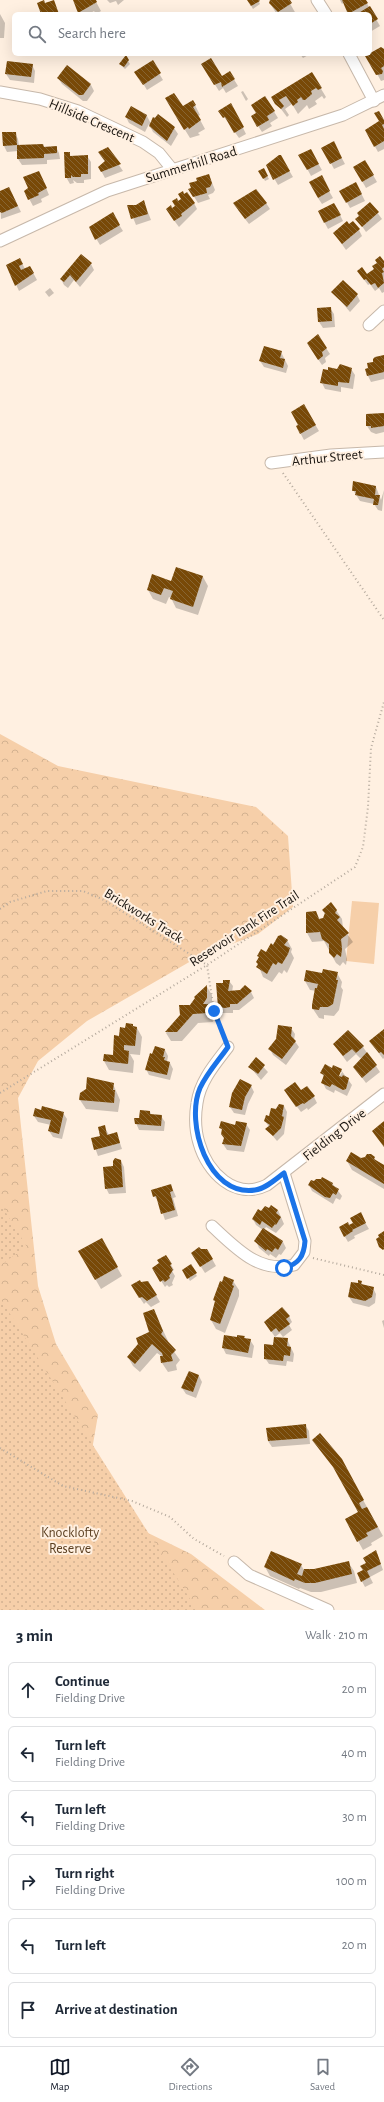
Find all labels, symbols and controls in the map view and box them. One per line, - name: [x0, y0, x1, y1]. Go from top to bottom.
- search box: [12, 12, 372, 56]
- icon: search: [26, 23, 48, 45]
- text: Search here: [58, 26, 126, 41]
- street label: Hillside Crescent: [47, 97, 137, 145]
- street label: Summerhill Road: [144, 144, 239, 185]
- street label: Arthur Street: [291, 447, 364, 469]
- street label: Brickworks Track: [102, 886, 186, 946]
- street label: Reservoir Tank Fire Trail: [187, 888, 302, 969]
- route end: [205, 1002, 223, 1020]
- street label: Fielding Drive: [301, 1106, 369, 1164]
- route start: [275, 1259, 293, 1277]
- park label: Knocklofty Reserve: [41, 1526, 99, 1556]
- text: 3 min: [16, 1627, 53, 1644]
- text: Walk · 210 m: [305, 1629, 368, 1642]
- text: Continue: [55, 1674, 110, 1689]
- icon: ahead: [17, 1679, 39, 1701]
- text: 20 m: [342, 1683, 367, 1696]
- text: Fielding Drive: [55, 1692, 125, 1705]
- text: Turn left: [55, 1738, 106, 1753]
- icon: left: [17, 1743, 39, 1765]
- text: 40 m: [341, 1747, 367, 1760]
- text: Fielding Drive: [55, 1756, 125, 1769]
- text: Turn left: [55, 1802, 106, 1817]
- icon: left: [17, 1807, 39, 1829]
- text: 30 m: [342, 1811, 367, 1824]
- text: Fielding Drive: [55, 1820, 125, 1833]
- text: Turn right: [55, 1866, 114, 1881]
- icon: right: [17, 1871, 39, 1893]
- text: 100 m: [336, 1875, 367, 1888]
- text: Fielding Drive: [55, 1884, 125, 1897]
- icon: left: [17, 1935, 39, 1957]
- text: Turn left: [55, 1938, 106, 1953]
- text: 20 m: [342, 1939, 367, 1952]
- icon: arrive: [17, 1999, 39, 2021]
- text: Arrive at destination: [55, 2002, 178, 2017]
- tab: Map: [49, 2056, 71, 2093]
- tab: Directions: [168, 2056, 212, 2093]
- tab: Saved: [310, 2056, 335, 2093]

